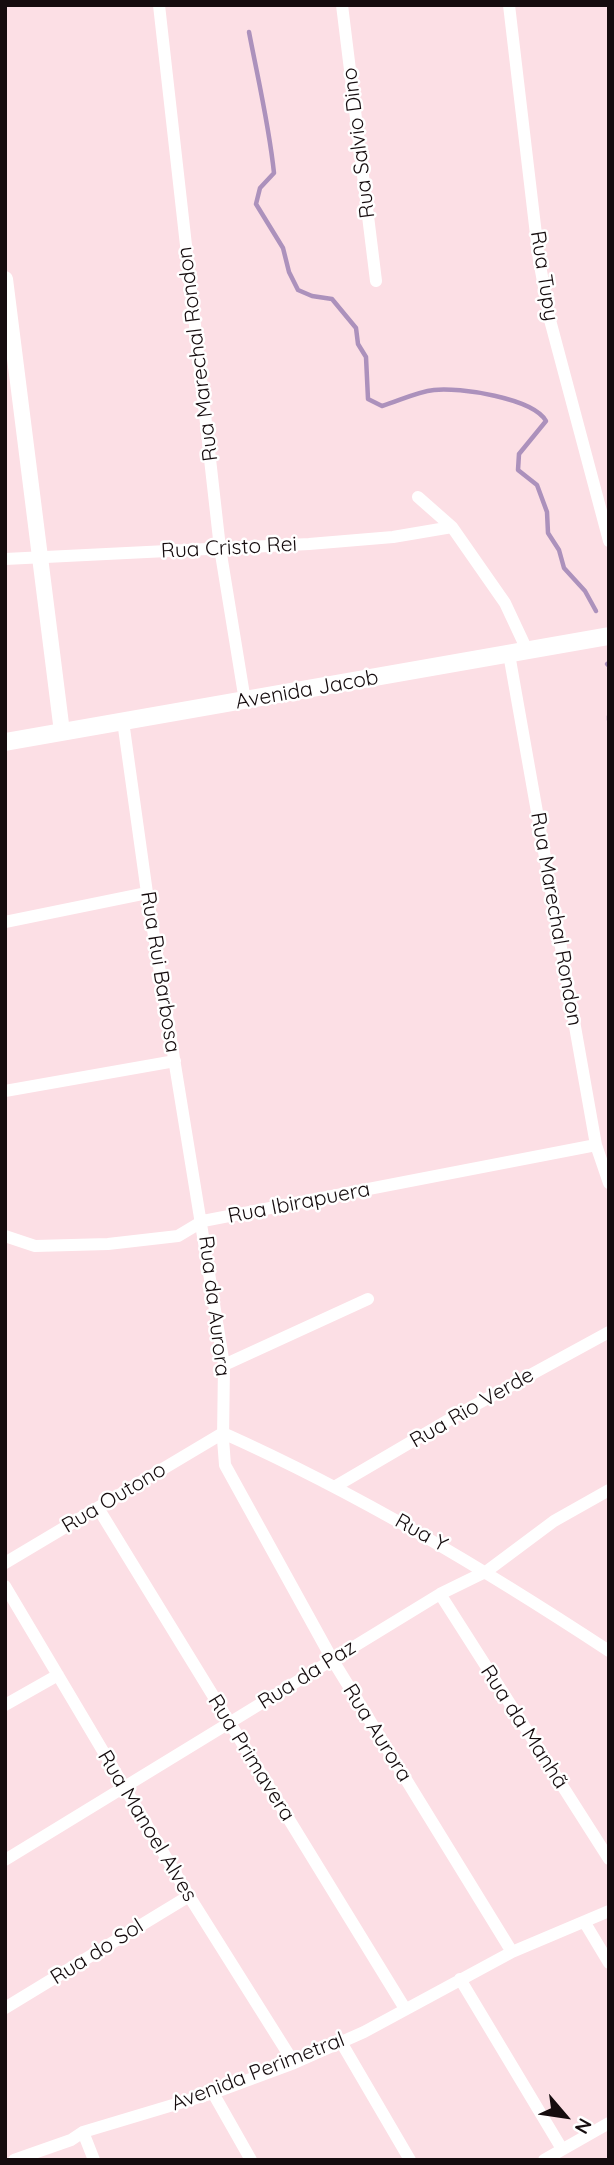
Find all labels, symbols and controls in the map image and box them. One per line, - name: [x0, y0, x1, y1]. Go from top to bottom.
- street label: Rua Salvio Dino: [337, 66, 381, 220]
- street label: Rua Tupy: [524, 229, 564, 323]
- street label: Rua Marechal Rondon: [172, 245, 224, 463]
- street label: Rua Cristo Rei: [160, 532, 298, 564]
- street label: Avenida Jacob: [234, 665, 380, 715]
- street label: Rua Marechal Rondon: [525, 810, 587, 1028]
- street label: Rua Rui Barbosa: [135, 890, 185, 1054]
- street label: Rua Ibirapuera: [226, 1177, 372, 1229]
- street label: Rua da Aurora: [193, 1234, 235, 1378]
- street label: Rua Rio Verde: [406, 1362, 538, 1454]
- street label: Rua Outono: [57, 1457, 171, 1539]
- street label: Rua Y: [390, 1508, 452, 1558]
- street label: Rua da Paz: [253, 1635, 361, 1715]
- street label: Rua da Manhã: [475, 1660, 573, 1794]
- street label: Rua Aurora: [337, 1679, 417, 1787]
- street label: Rua Primavera: [202, 1690, 300, 1826]
- street label: Rua Manoel Alves: [92, 1746, 202, 1906]
- street label: Rua do Sol: [46, 1914, 148, 1990]
- street label: Avenida Perimetral: [168, 2027, 348, 2117]
- north arrow: [530, 2081, 600, 2151]
- text: N: [569, 2114, 597, 2138]

